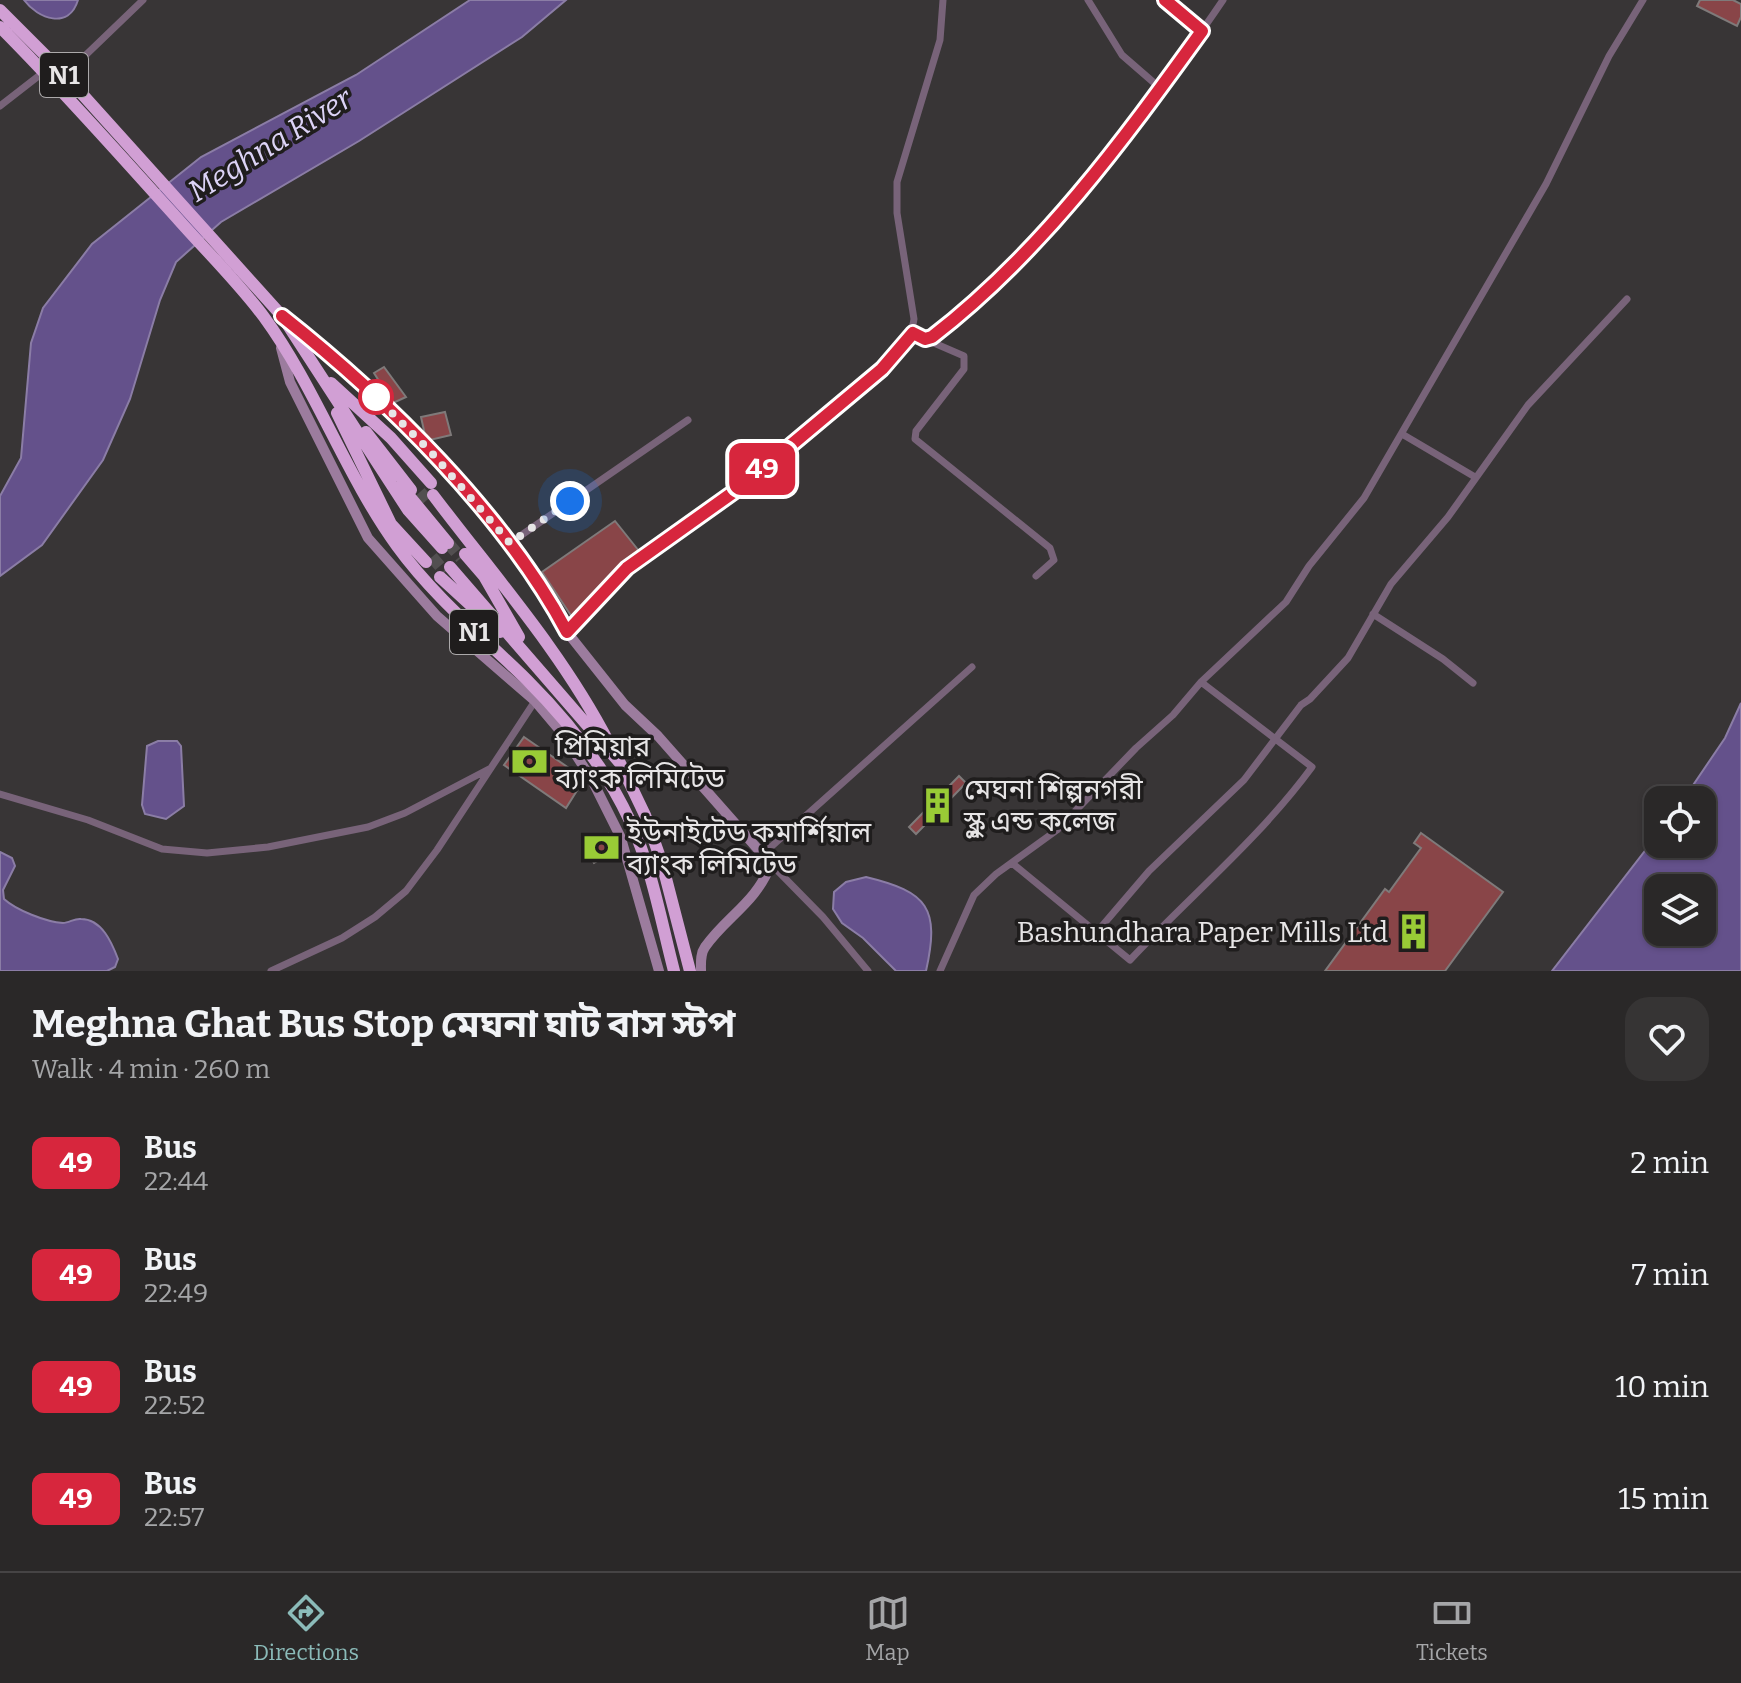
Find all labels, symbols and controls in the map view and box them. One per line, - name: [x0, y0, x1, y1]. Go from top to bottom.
- road number: N1: [40, 53, 88, 97]
- water label: Meghna River: [182, 80, 360, 209]
- unlabelled marker: [359, 380, 393, 414]
- line badge: 49: [726, 443, 798, 495]
- text: 49: [745, 452, 779, 485]
- your location: [550, 481, 590, 521]
- road number: N1: [450, 610, 498, 654]
- place label: প্রিমিয়ার ব্যাংক লিমিটেড: [554, 730, 726, 795]
- bank icon: প্রিমিয়ার ব্যাংক লিমিটেড: [510, 743, 548, 781]
- place label: মেঘনা শিল্পনগরী স্কুল এন্ড কলেজ: [963, 773, 1143, 838]
- building icon: মেঘনা শিল্পনগরী স্কুল এন্ড কলেজ: [919, 786, 957, 824]
- map controls: [1644, 786, 1716, 946]
- button: locate: [1644, 786, 1716, 858]
- place label: ইউনাইটেড কমার্শিয়াল ব্যাংক লিমিটেড: [626, 815, 872, 881]
- bank icon: ইউনাইটেড কমার্শিয়াল ব্যাংক লিমিটেড: [582, 829, 620, 867]
- button: layers: [1644, 874, 1716, 946]
- building icon: Bashundhara Paper Mills Ltd: [1395, 913, 1433, 951]
- place label: Bashundhara Paper Mills Ltd: [1017, 916, 1388, 949]
- button: heart: [1625, 997, 1709, 1081]
- text: Meghna Ghat Bus Stop মেঘনা ঘাট বাস স্টপ: [32, 1001, 735, 1047]
- text: Walk · 4 min · 260 m: [32, 1054, 270, 1085]
- text: Bus: [144, 1130, 197, 1166]
- text: 2 min: [1630, 1145, 1709, 1181]
- text: 49: [59, 1146, 93, 1179]
- text: 22:44: [144, 1166, 208, 1197]
- text: Bus: [144, 1242, 197, 1278]
- text: 7 min: [1631, 1257, 1709, 1293]
- text: 49: [59, 1258, 93, 1291]
- text: 22:49: [144, 1278, 208, 1309]
- text: Bus: [144, 1354, 197, 1390]
- text: 10 min: [1615, 1369, 1709, 1405]
- text: 49: [59, 1370, 93, 1403]
- text: 22:52: [144, 1390, 205, 1421]
- text: Bus: [144, 1466, 197, 1502]
- text: 15 min: [1618, 1481, 1709, 1517]
- text: 49: [59, 1482, 93, 1515]
- text: 22:57: [144, 1502, 204, 1533]
- tab: Directions: [253, 1591, 359, 1666]
- tab: Map: [865, 1591, 910, 1666]
- tab: Tickets: [1416, 1591, 1488, 1666]

